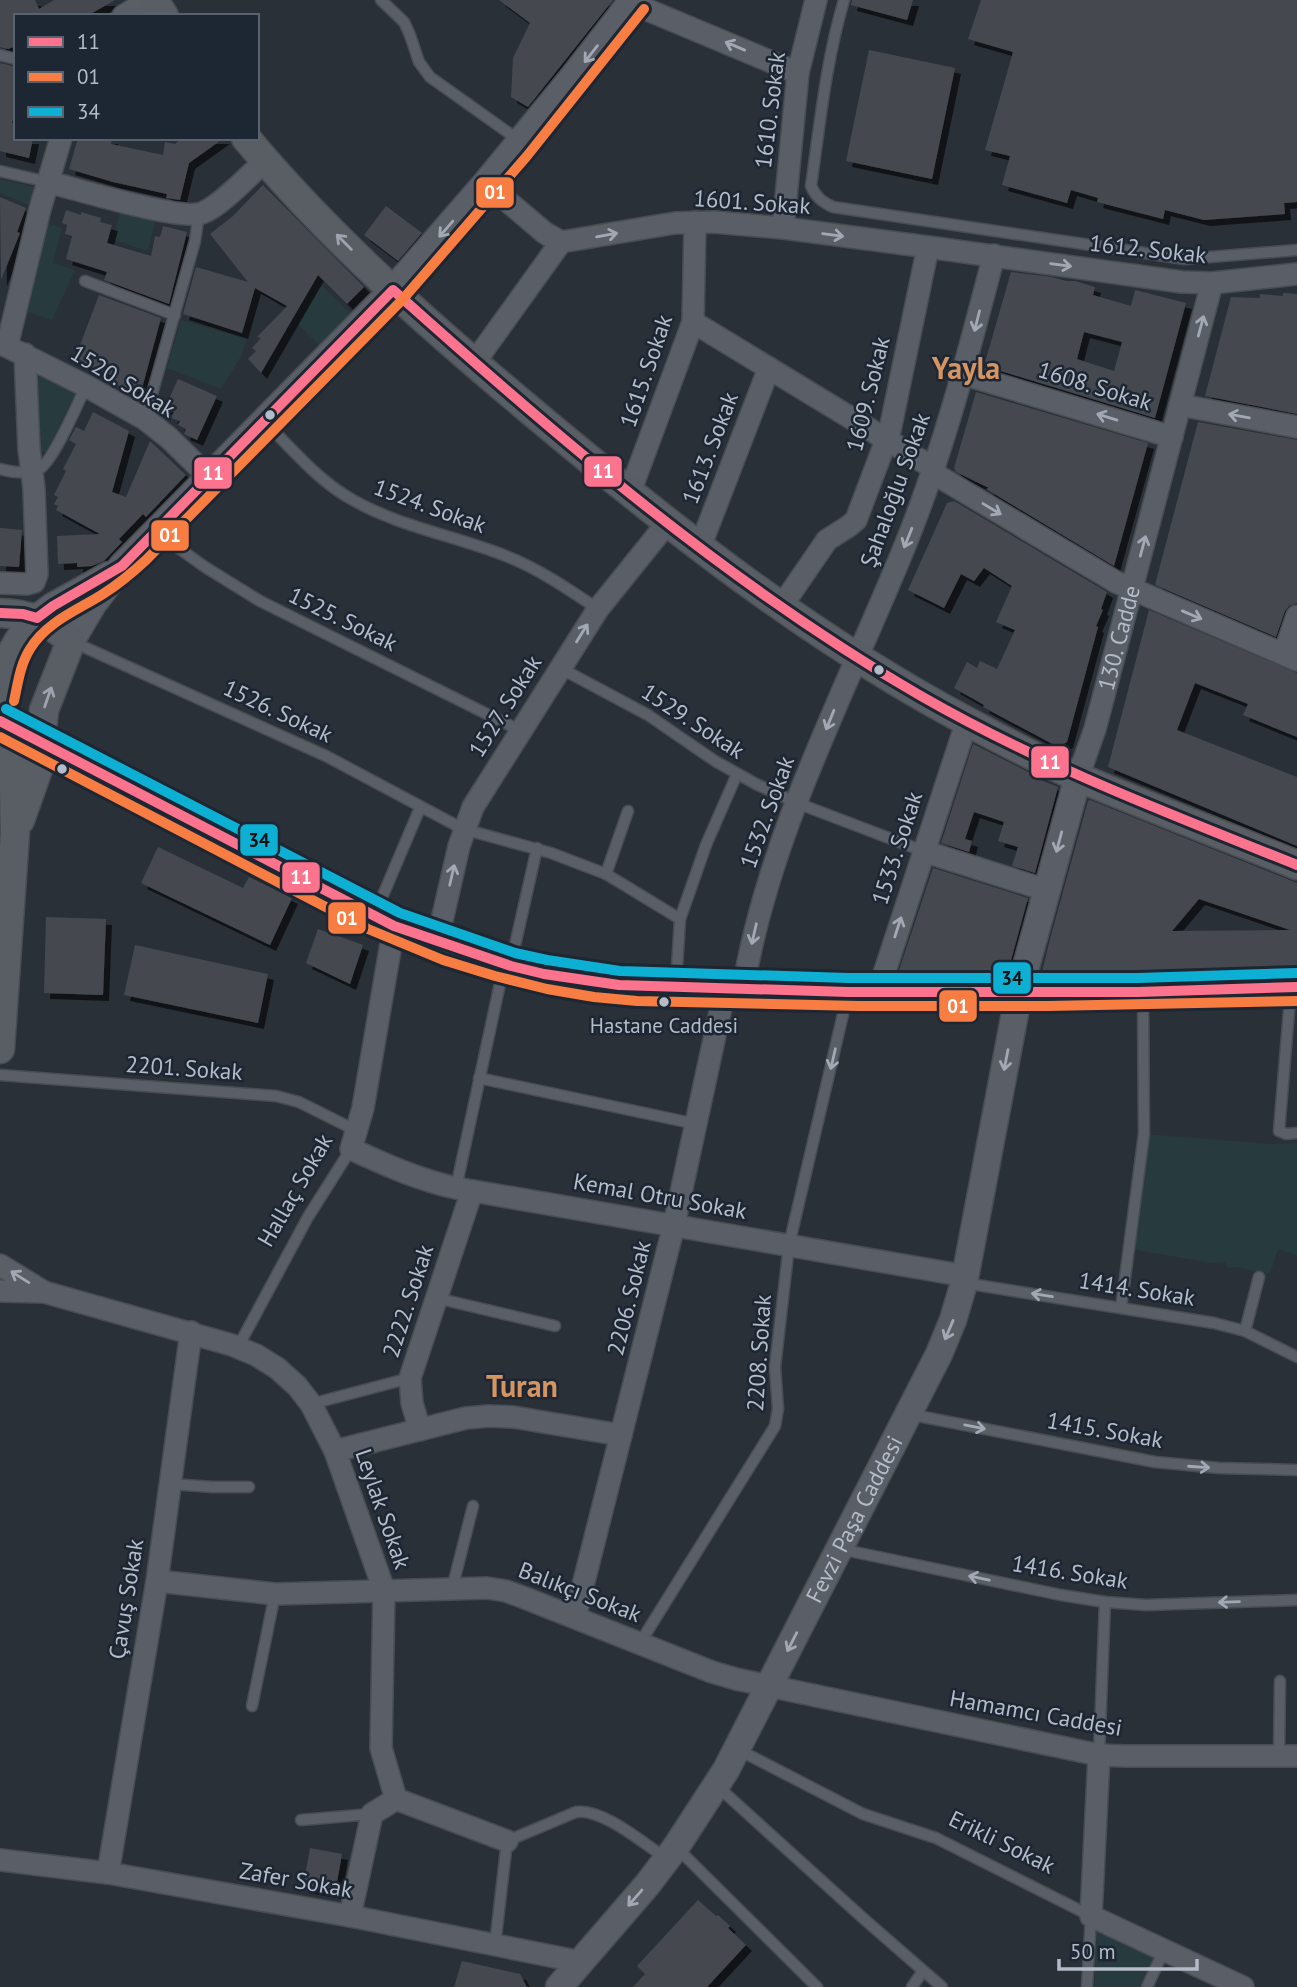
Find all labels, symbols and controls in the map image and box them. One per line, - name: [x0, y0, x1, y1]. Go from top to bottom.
- legend: [14, 14, 259, 140]
- text: 11: [77, 28, 100, 55]
- one-way arrow: [725, 39, 746, 52]
- one-way arrow: [584, 44, 599, 63]
- street label: 1610. Sokak: [748, 50, 791, 170]
- text: 01: [77, 63, 100, 90]
- text: 34: [77, 98, 100, 125]
- line badge: 01: [475, 176, 515, 209]
- text: 01: [484, 180, 506, 204]
- street label: 1601. Sokak: [692, 183, 812, 220]
- one-way arrow: [438, 220, 454, 238]
- one-way arrow: [595, 228, 618, 241]
- one-way arrow: [821, 228, 843, 241]
- street label: 1612. Sokak: [1088, 228, 1208, 269]
- one-way arrow: [336, 234, 353, 251]
- one-way arrow: [1049, 259, 1072, 272]
- one-way arrow: [970, 310, 983, 332]
- street label: 1615. Sokak: [613, 311, 678, 431]
- one-way arrow: [1195, 315, 1208, 338]
- street label: 1609. Sokak: [839, 333, 896, 454]
- street label: 1520. Sokak: [65, 338, 181, 423]
- district label: Yayla: [931, 348, 1000, 387]
- street label: 1608. Sokak: [1035, 354, 1156, 417]
- street label: 1613. Sokak: [675, 388, 744, 508]
- unlabelled marker: [263, 408, 277, 422]
- street label: Şahaloğlu Sokak: [853, 409, 936, 571]
- one-way arrow: [1228, 409, 1251, 422]
- one-way arrow: [1096, 410, 1118, 423]
- line badge: 11: [583, 455, 623, 488]
- line badge: 11: [193, 456, 233, 490]
- text: 11: [592, 459, 614, 483]
- text: 11: [202, 461, 224, 485]
- street label: 1524. Sokak: [370, 472, 490, 539]
- one-way arrow: [981, 502, 1001, 516]
- line badge: 01: [150, 519, 190, 552]
- text: 01: [159, 523, 181, 547]
- one-way arrow: [901, 527, 914, 549]
- one-way arrow: [1137, 535, 1150, 558]
- street label: 1525. Sokak: [284, 580, 402, 657]
- street label: 130. Cadde: [1091, 582, 1146, 694]
- one-way arrow: [1181, 610, 1203, 623]
- one-way arrow: [575, 624, 589, 644]
- street label: 1527. Sokak: [462, 649, 547, 762]
- unlabelled marker: [872, 663, 886, 677]
- street label: 1526. Sokak: [219, 673, 338, 748]
- street label: 1529. Sokak: [636, 676, 750, 765]
- one-way arrow: [43, 686, 55, 708]
- one-way arrow: [823, 709, 836, 731]
- line badge: 11: [1030, 745, 1070, 779]
- text: 11: [1039, 750, 1061, 774]
- street label: 1532. Sokak: [733, 752, 800, 872]
- unlabelled marker: [55, 762, 69, 776]
- street label: 1533. Sokak: [865, 788, 928, 908]
- line badge: 34: [239, 823, 279, 857]
- text: 34: [248, 828, 270, 852]
- one-way arrow: [1052, 830, 1065, 853]
- line badge: 11: [281, 861, 321, 894]
- one-way arrow: [446, 864, 459, 887]
- text: 11: [290, 865, 312, 889]
- line badge: 01: [327, 901, 367, 935]
- text: 01: [336, 906, 358, 930]
- one-way arrow: [893, 916, 906, 938]
- one-way arrow: [747, 922, 760, 945]
- line badge: 34: [992, 961, 1032, 995]
- text: 34: [1001, 966, 1023, 990]
- line badge: 01: [938, 989, 978, 1023]
- text: 01: [947, 994, 969, 1018]
- marker: Hastane Caddesi: [657, 995, 671, 1009]
- place label: Hastane Caddesi: [590, 1012, 738, 1039]
- one-way arrow: [825, 1047, 839, 1070]
- one-way arrow: [999, 1048, 1013, 1071]
- street label: 2201. Sokak: [124, 1049, 244, 1086]
- street label: Hallaç Sokak: [251, 1128, 339, 1251]
- street label: Kemal Otru Sokak: [571, 1166, 749, 1225]
- street label: 2206. Sokak: [600, 1237, 657, 1358]
- street label: 2222. Sokak: [376, 1241, 439, 1361]
- street label: 1414. Sokak: [1077, 1265, 1197, 1312]
- one-way arrow: [10, 1269, 30, 1283]
- one-way arrow: [1031, 1288, 1054, 1301]
- street label: 2208. Sokak: [740, 1293, 777, 1413]
- one-way arrow: [942, 1318, 955, 1340]
- district label: Turan: [486, 1366, 558, 1405]
- street label: 1415. Sokak: [1045, 1405, 1165, 1454]
- one-way arrow: [963, 1421, 986, 1434]
- street label: Fevzi Paşa Caddesi: [799, 1431, 909, 1607]
- street label: Leylak Sokak: [349, 1445, 418, 1573]
- one-way arrow: [1187, 1461, 1210, 1474]
- street label: Çavuş Sokak: [102, 1537, 149, 1661]
- street label: 1416. Sokak: [1010, 1548, 1130, 1595]
- street label: Balıkçı Sokak: [515, 1555, 646, 1628]
- one-way arrow: [968, 1570, 991, 1584]
- one-way arrow: [1218, 1596, 1241, 1609]
- one-way arrow: [784, 1631, 798, 1652]
- street label: Hamamcı Caddesi: [948, 1683, 1125, 1742]
- street label: Erikli Sokak: [944, 1803, 1060, 1880]
- street label: Zafer Sokak: [237, 1855, 355, 1904]
- one-way arrow: [627, 1889, 643, 1907]
- scale bar: [1059, 1927, 1197, 1971]
- text: 50 m: [1070, 1938, 1116, 1965]

